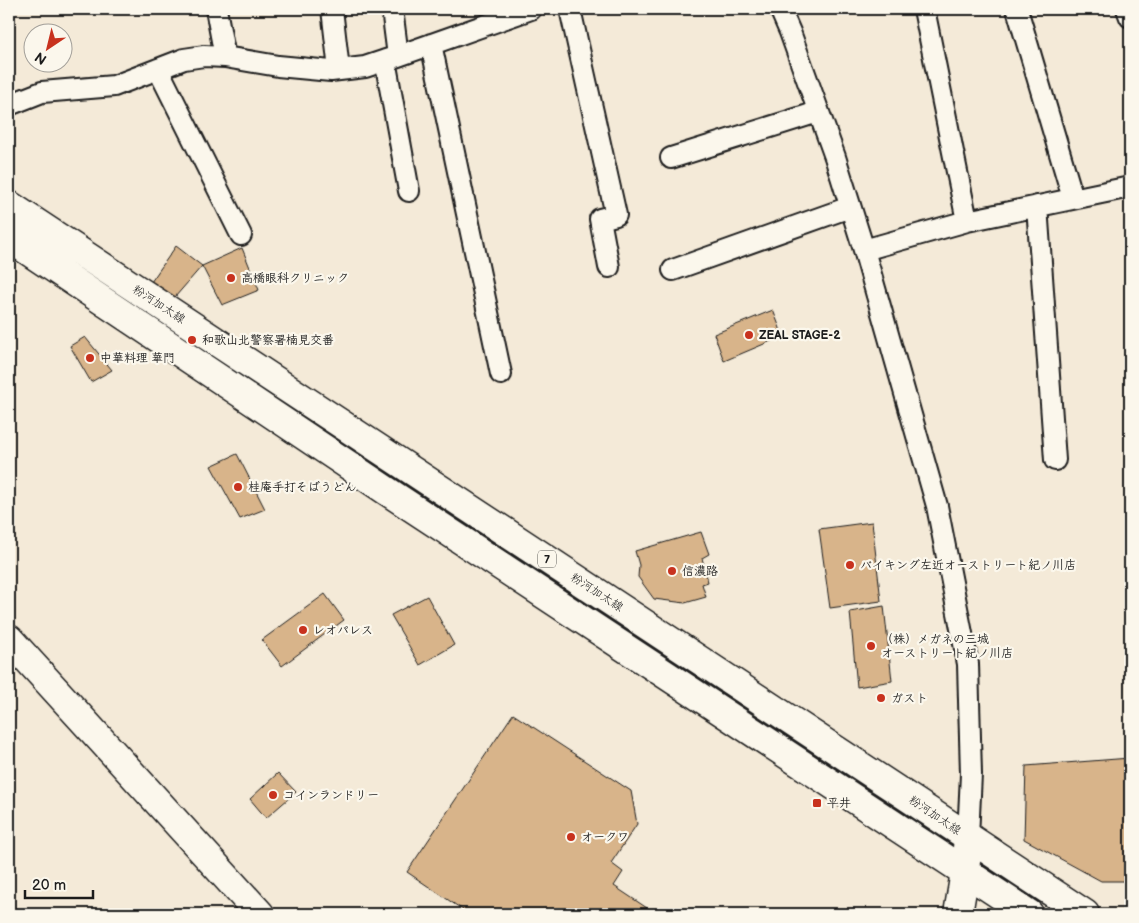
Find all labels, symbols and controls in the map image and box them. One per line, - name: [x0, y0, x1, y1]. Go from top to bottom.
- north arrow: [22, 22, 72, 72]
- text: N: [32, 48, 50, 68]
- place label: 高橋眼科クリニック: [241, 271, 349, 286]
- marker: 高橋眼科クリニック: [225, 272, 237, 284]
- street label: 粉河加太線: [129, 282, 188, 327]
- place label: ZEAL STAGE-2: [759, 328, 841, 343]
- marker: ZEAL STAGE-2: [743, 329, 755, 341]
- place label: 和歌山北警察署楠見交番: [202, 333, 334, 348]
- marker: 和歌山北警察署楠見交番: [186, 334, 198, 346]
- place label: 中華料理 華門: [100, 351, 175, 366]
- marker: 中華料理 華門: [84, 352, 96, 364]
- place label: 桂庵手打そばうどん: [248, 480, 356, 495]
- marker: 桂庵手打そばうどん: [232, 481, 244, 493]
- road number: 7: [538, 550, 556, 568]
- place label: バイキング左近オーストリート紀ノ川店: [860, 558, 1076, 573]
- marker: バイキング左近オーストリート紀ノ川店: [844, 559, 856, 571]
- place label: 信濃路: [682, 564, 718, 579]
- marker: 信濃路: [666, 565, 678, 577]
- street label: 粉河加太線: [567, 570, 626, 615]
- place label: レオパレス: [313, 623, 373, 638]
- marker: レオパレス: [297, 624, 309, 636]
- place label: （株）メガネの三城 オーストリート紀ノ川店: [881, 632, 1013, 661]
- marker: （株）メガネの三城 オーストリート紀ノ川店: [865, 640, 877, 652]
- place label: ガスト: [891, 691, 928, 706]
- marker: ガスト: [875, 692, 887, 704]
- place label: コインランドリー: [283, 788, 379, 803]
- marker: コインランドリー: [267, 789, 279, 801]
- street label: 粉河加太線: [906, 792, 964, 838]
- place label: 平井: [827, 796, 851, 811]
- marker: 平井: [811, 797, 823, 809]
- place label: オークワ: [581, 830, 629, 845]
- marker: オークワ: [565, 831, 577, 843]
- scale bar: [25, 868, 92, 900]
- text: 20 m: [32, 876, 66, 895]

